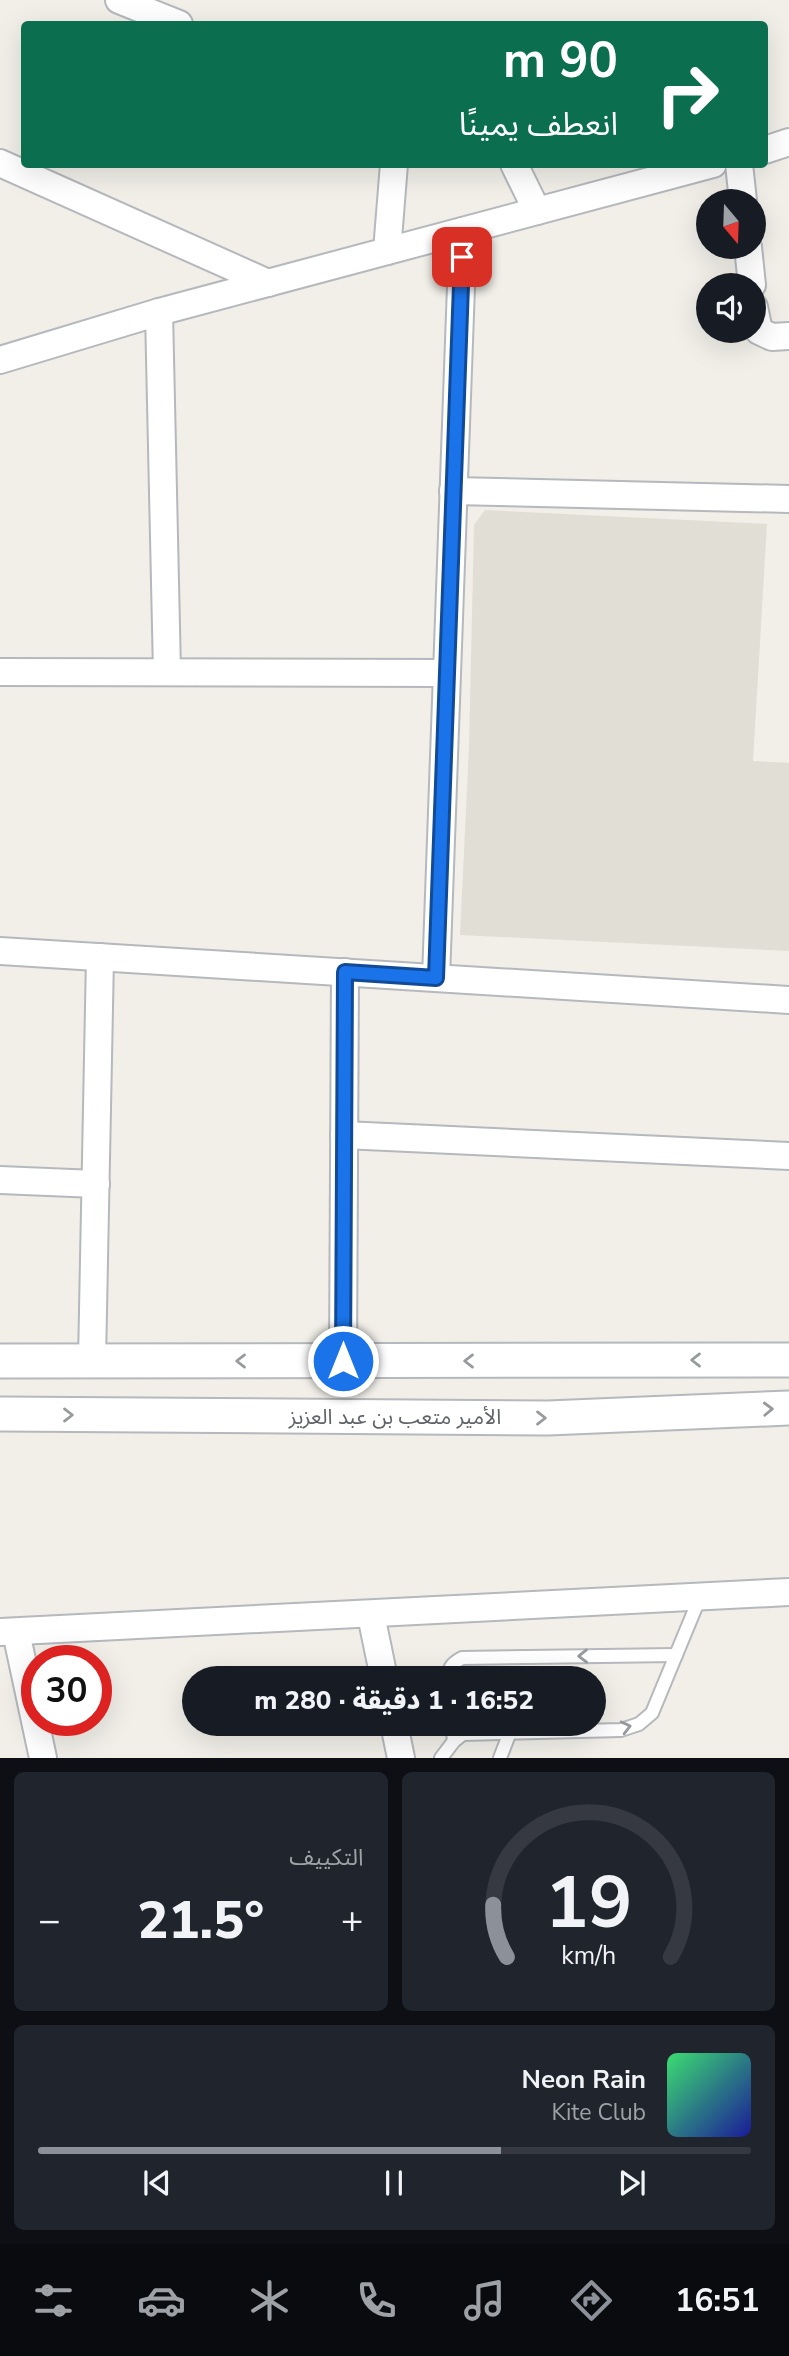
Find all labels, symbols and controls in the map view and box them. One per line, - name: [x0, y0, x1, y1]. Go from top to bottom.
- text: 90 m: [503, 27, 618, 94]
- icon: right: [642, 49, 733, 140]
- text: انعطف يمينًا: [459, 103, 618, 146]
- north arrow: [696, 189, 766, 259]
- map controls: [696, 189, 766, 343]
- pin: [432, 227, 492, 287]
- icon: arrive: [443, 238, 481, 276]
- button: sound: [696, 273, 766, 343]
- position arrow: [306, 1324, 380, 1398]
- one-way arrow: [691, 1352, 701, 1368]
- one-way arrow: [236, 1353, 246, 1369]
- one-way arrow: [463, 1353, 474, 1369]
- one-way arrow: [763, 1401, 774, 1416]
- street label: الأمير متعب بن عبد العزيز: [288, 1403, 501, 1431]
- one-way arrow: [63, 1407, 74, 1423]
- one-way arrow: [536, 1410, 546, 1426]
- speed limit sign: 30: [21, 1645, 112, 1736]
- one-way arrow: [577, 1649, 588, 1664]
- text: 16:52 · 1 دقيقة · 280 m: [254, 1683, 534, 1718]
- one-way arrow: [620, 1721, 632, 1735]
- text: التكييف: [289, 1842, 364, 1873]
- text: 19: [545, 1854, 632, 1954]
- text: 21.5°: [137, 1885, 264, 1956]
- text: −: [38, 1895, 61, 1946]
- text: +: [341, 1895, 364, 1946]
- text: km/h: [561, 1939, 616, 1973]
- text: Neon Rain: [521, 2062, 646, 2097]
- text: Kite Club: [552, 2097, 646, 2128]
- icon: previous: [138, 2164, 176, 2202]
- icon: pause: [375, 2164, 413, 2202]
- icon: next: [613, 2164, 651, 2202]
- icon: filters: [29, 2276, 78, 2325]
- icon: car: [137, 2276, 186, 2325]
- icon: climate: [245, 2276, 294, 2325]
- icon: phone: [352, 2276, 401, 2325]
- icon: music: [460, 2276, 509, 2325]
- icon: directions: [567, 2276, 616, 2325]
- text: 16:51: [675, 2279, 760, 2322]

